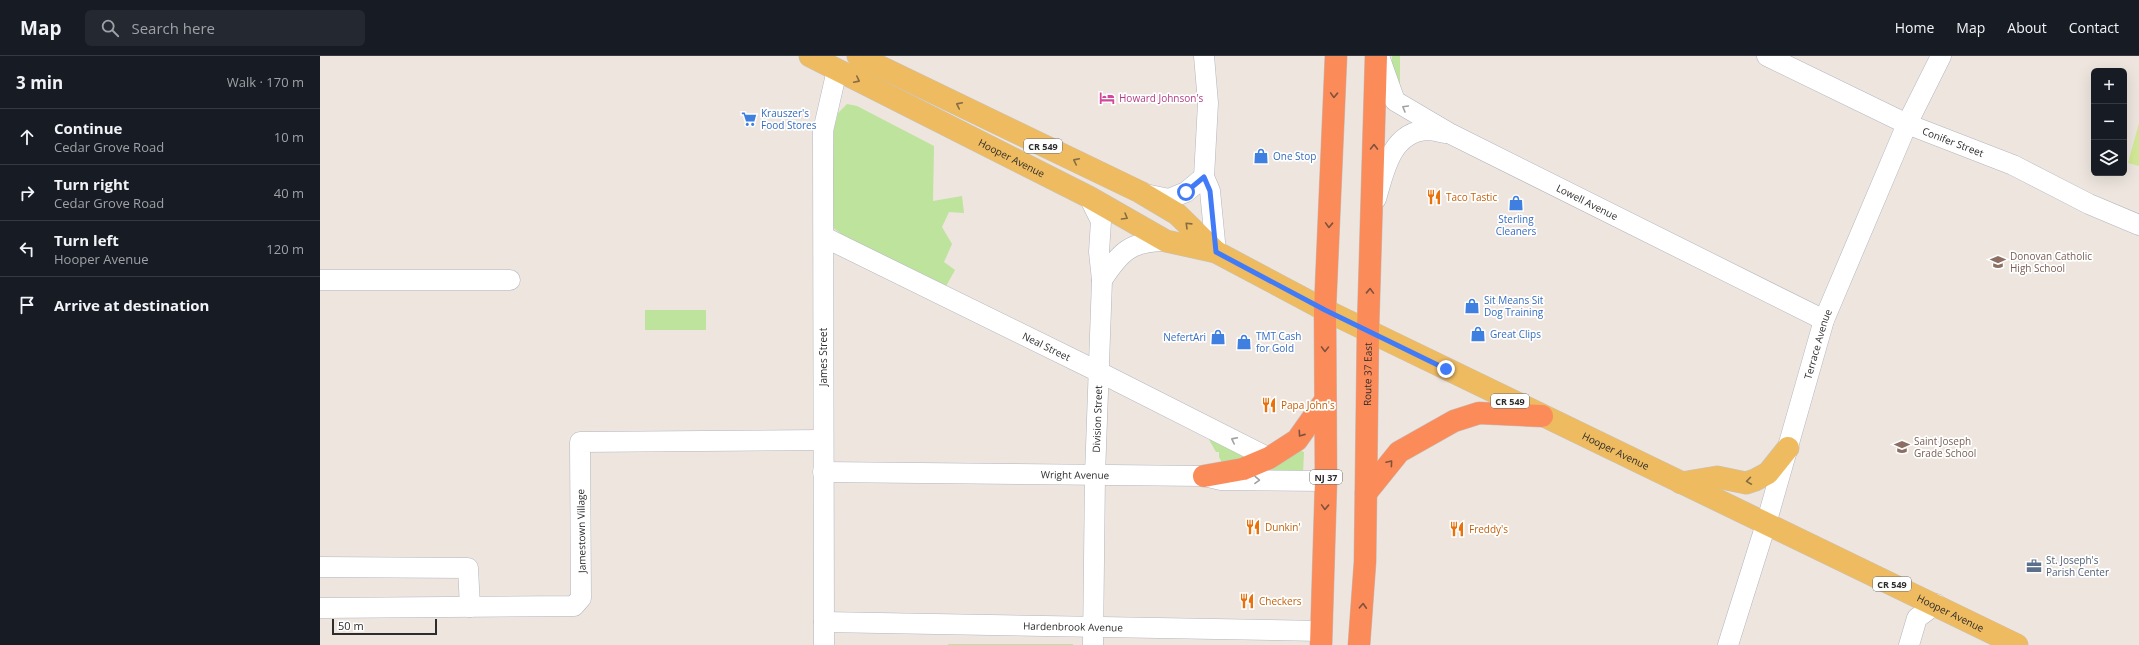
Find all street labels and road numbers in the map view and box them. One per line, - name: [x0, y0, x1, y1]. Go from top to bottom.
- street label: Conifer Street: [1920, 124, 1986, 160]
- street label: Hooper Avenue: [976, 135, 1048, 181]
- road number: CR 549: [1024, 139, 1062, 153]
- street label: Lowell Avenue: [1554, 181, 1621, 223]
- street label: Terrace Avenue: [1801, 306, 1835, 381]
- street label: James Street: [816, 327, 830, 387]
- street label: Neal Street: [1020, 329, 1073, 364]
- street label: Route 37 East: [1360, 342, 1375, 406]
- street label: Division Street: [1089, 385, 1105, 453]
- road number: CR 549: [1491, 394, 1529, 408]
- street label: Hooper Avenue: [1580, 429, 1652, 473]
- street label: Wright Avenue: [1041, 467, 1110, 482]
- road number: NJ 37: [1310, 470, 1342, 484]
- street label: Jamestown Village: [573, 488, 589, 574]
- road number: CR 549: [1873, 577, 1911, 591]
- street label: Hooper Avenue: [1915, 591, 1987, 635]
- street label: Hardenbrook Avenue: [1023, 619, 1123, 634]

